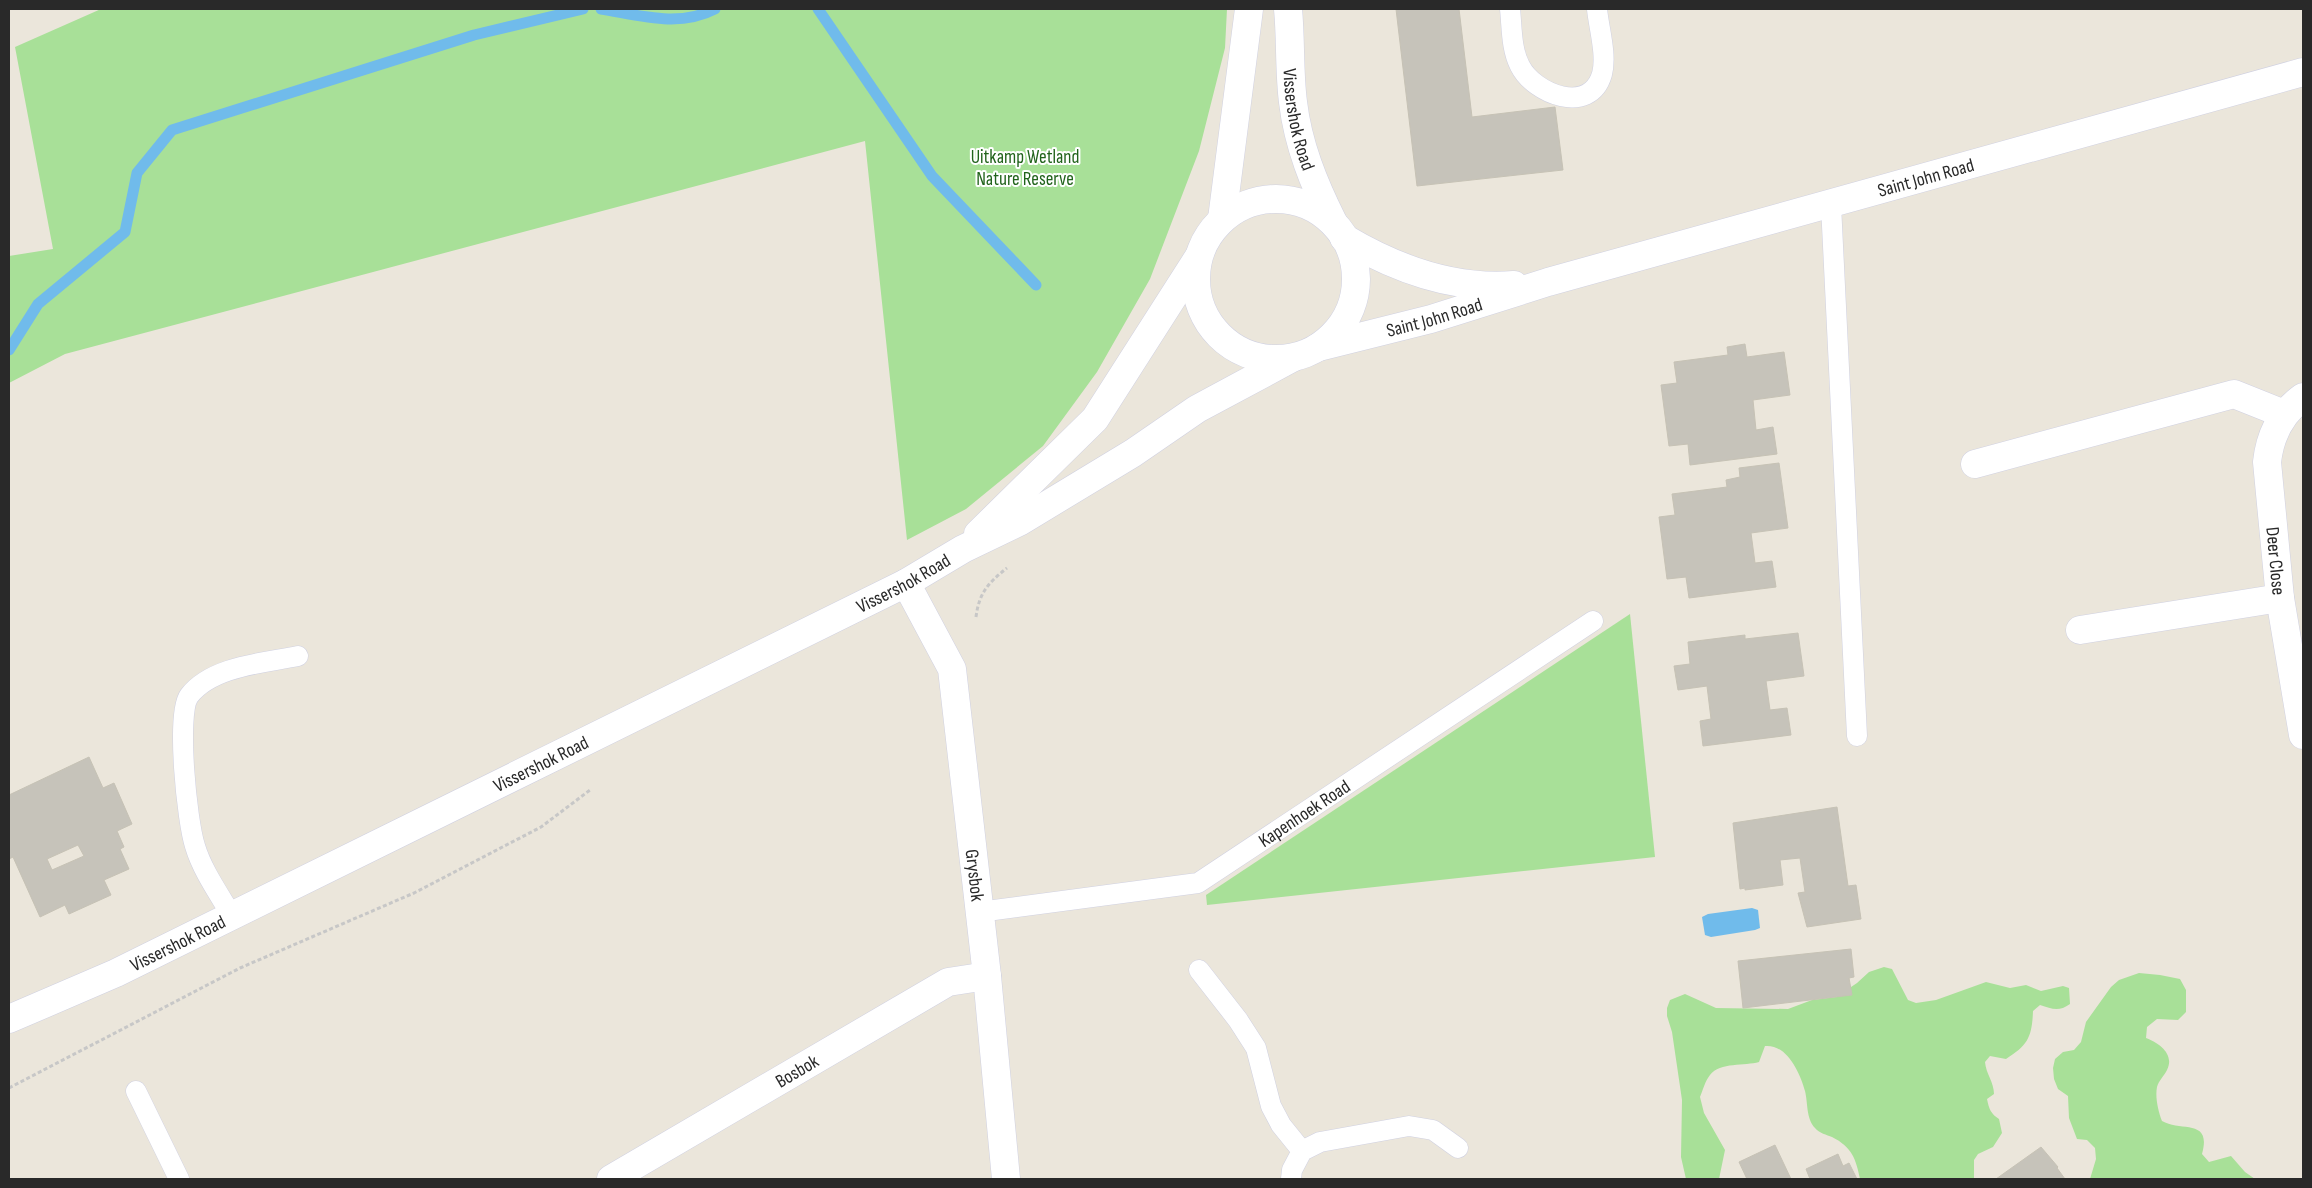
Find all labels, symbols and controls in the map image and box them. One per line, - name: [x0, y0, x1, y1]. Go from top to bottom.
- street label: Vissershok Road: [1277, 68, 1319, 174]
- park label: Uitkamp Wetland Nature Reserve: [971, 146, 1079, 191]
- street label: Saint John Road: [1875, 154, 1977, 203]
- street label: Saint John Road: [1384, 293, 1485, 343]
- street label: Deer Close: [2260, 526, 2290, 596]
- street label: Vissershok Road: [853, 549, 955, 619]
- street label: Vissershok Road: [490, 732, 593, 798]
- street label: Kapenhoek Road: [1255, 775, 1355, 853]
- street label: Grysbok: [960, 848, 988, 903]
- street label: Vissershok Road: [127, 911, 229, 977]
- street label: Bosbok: [772, 1050, 824, 1093]

